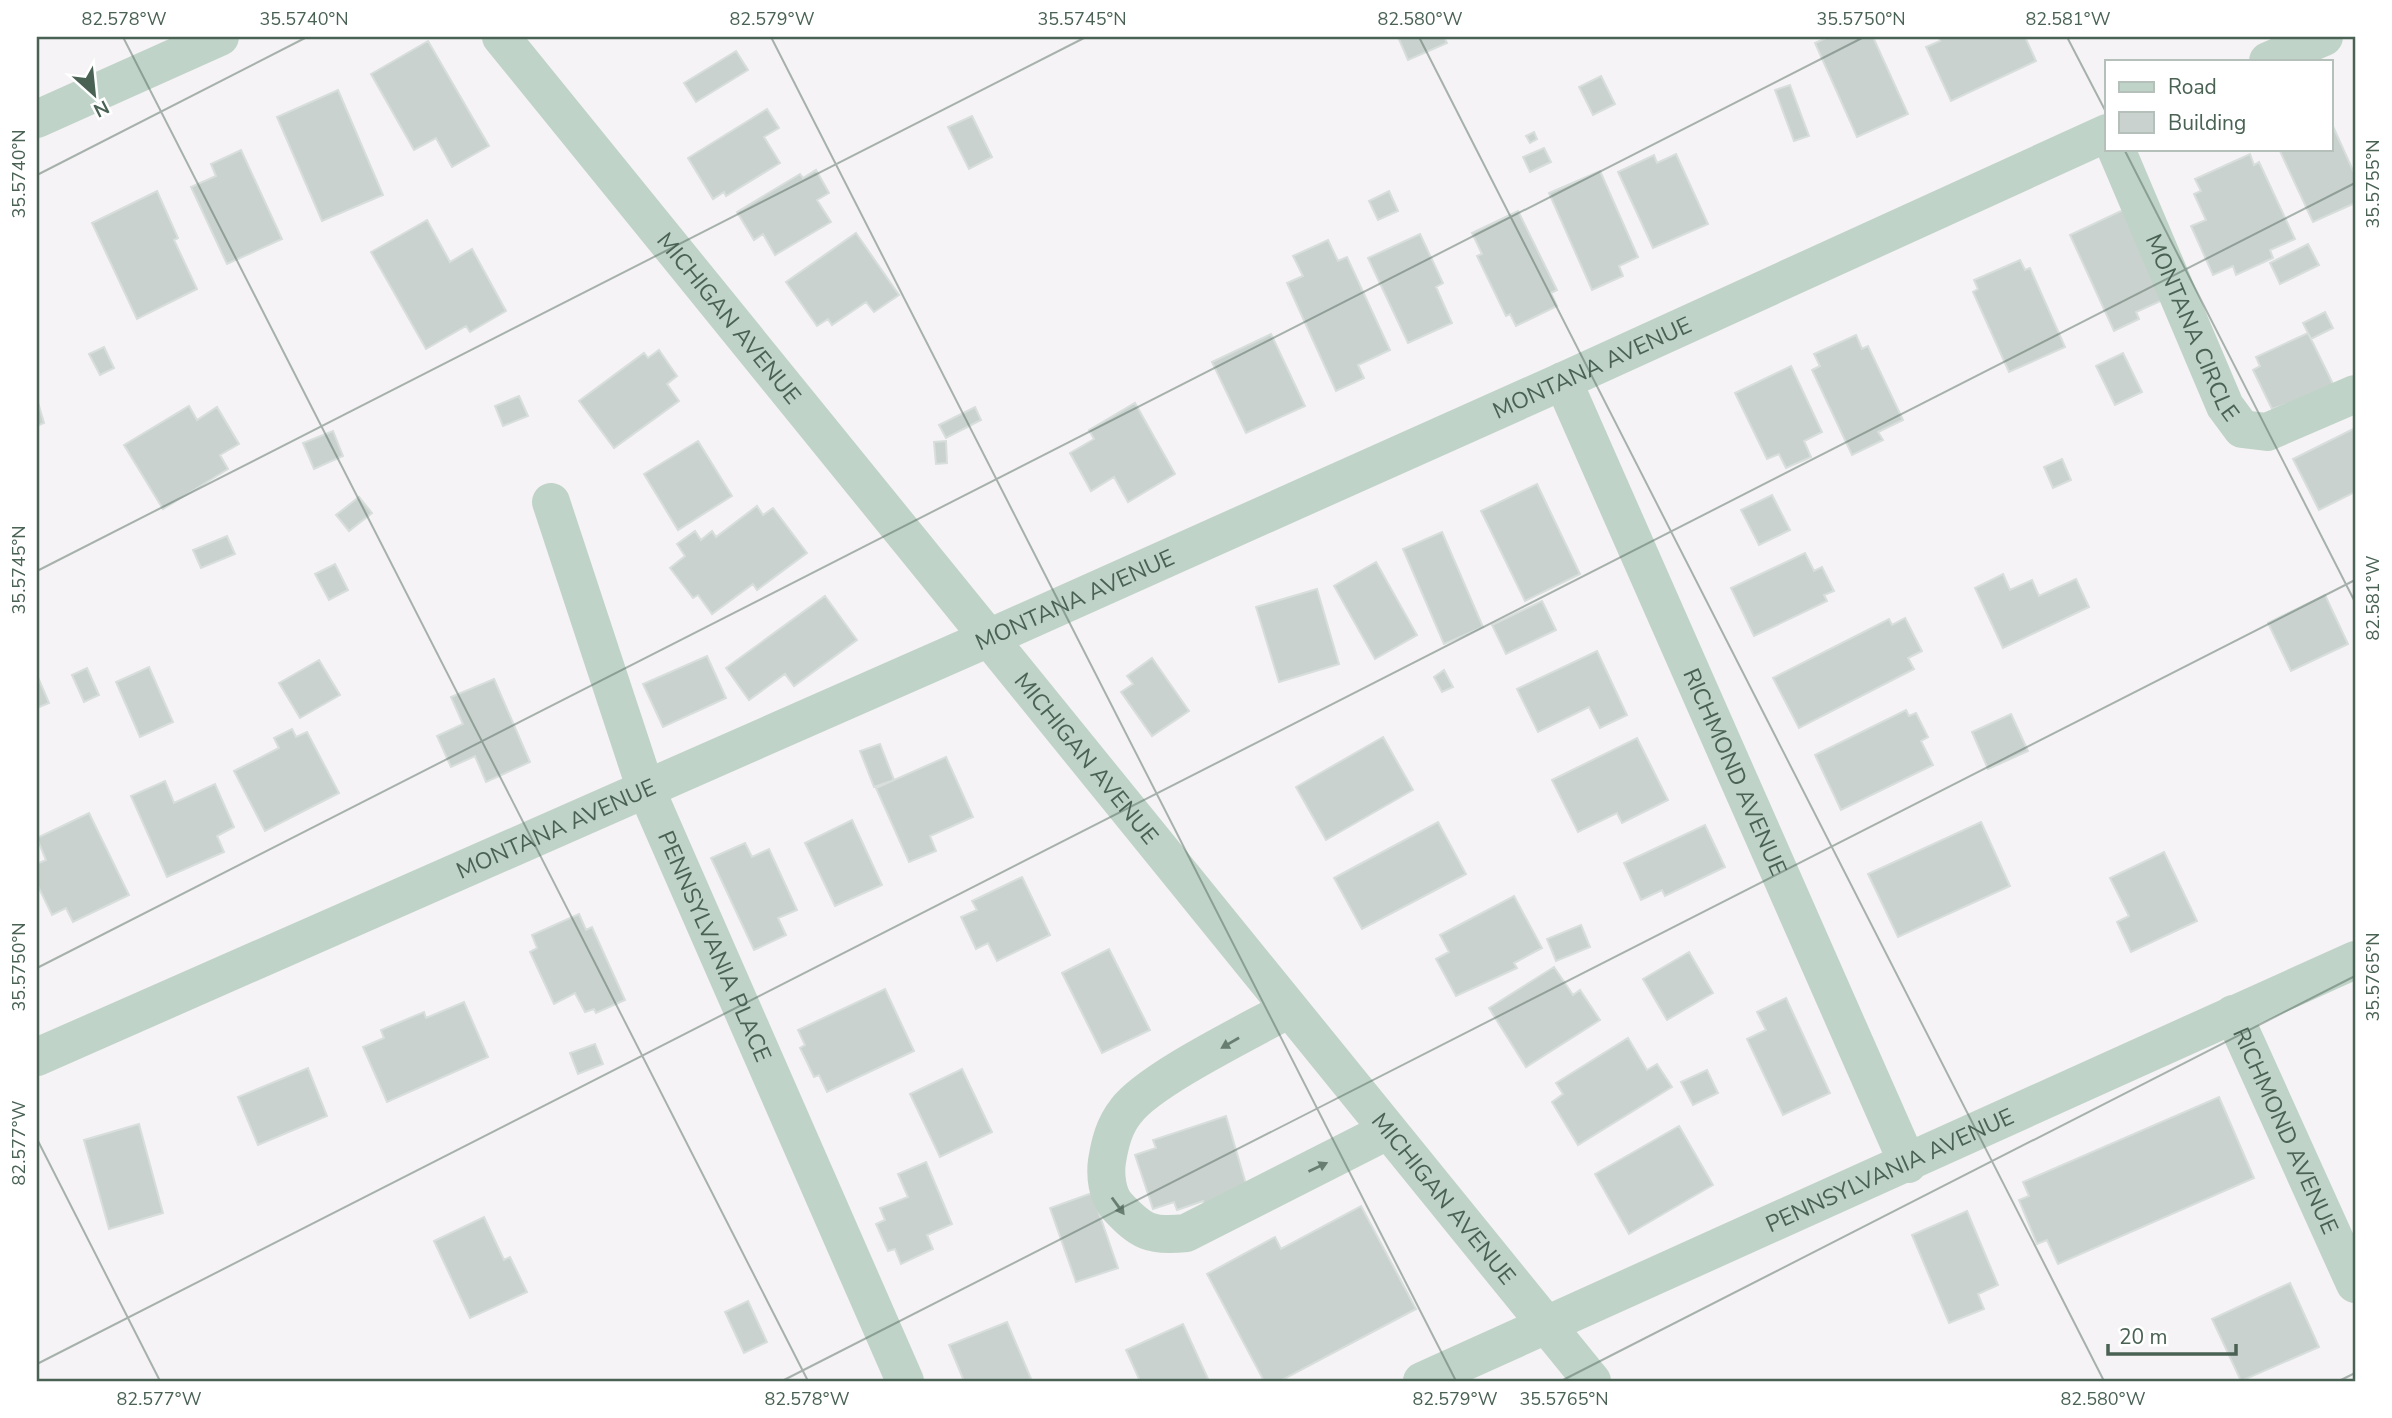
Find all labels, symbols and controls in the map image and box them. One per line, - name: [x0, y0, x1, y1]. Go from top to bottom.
- text: 82.578°W: [82, 7, 167, 31]
- text: 35.5740°N: [260, 7, 348, 31]
- text: 82.579°W: [730, 7, 815, 31]
- text: 35.5745°N: [1038, 7, 1126, 31]
- text: 82.580°W: [1378, 7, 1463, 31]
- text: 35.5750°N: [1817, 7, 1905, 31]
- text: 82.581°W: [2026, 7, 2111, 31]
- north arrow: [60, 60, 130, 130]
- legend: [2105, 60, 2332, 150]
- text: Road: [2168, 73, 2217, 101]
- text: N: [89, 93, 114, 123]
- text: Building: [2168, 109, 2246, 137]
- text: 35.5740°N: [7, 130, 31, 218]
- text: 35.5755°N: [2361, 140, 2385, 228]
- street label: MICHIGAN AVENUE: [650, 226, 808, 410]
- street label: MONTANA CIRCLE: [2138, 229, 2247, 428]
- street label: MONTANA AVENUE: [1488, 309, 1696, 426]
- text: 35.5745°N: [7, 526, 31, 614]
- street label: MONTANA AVENUE: [970, 542, 1179, 658]
- text: 82.581°W: [2361, 555, 2385, 640]
- street label: RICHMOND AVENUE: [1676, 663, 1794, 880]
- street label: MICHIGAN AVENUE: [1007, 666, 1166, 851]
- street label: MONTANA AVENUE: [451, 771, 661, 886]
- street label: PENNSYLVANIA PLACE: [651, 826, 779, 1067]
- text: 35.5750°N: [7, 923, 31, 1011]
- text: 35.5765°N: [2361, 933, 2385, 1021]
- street label: RICHMOND AVENUE: [2226, 1022, 2346, 1239]
- one-way arrow: [1220, 1037, 1240, 1049]
- text: 82.577°W: [7, 1100, 31, 1185]
- street label: PENNSYLVANIA AVENUE: [1761, 1101, 2019, 1239]
- street label: MICHIGAN AVENUE: [1365, 1106, 1523, 1291]
- one-way arrow: [1308, 1162, 1328, 1173]
- one-way arrow: [1111, 1197, 1125, 1215]
- scale bar: [2108, 1313, 2236, 1357]
- text: 20 m: [2119, 1323, 2168, 1351]
- text: 82.577°W: [117, 1387, 202, 1411]
- text: 82.578°W: [765, 1387, 850, 1411]
- text: 82.579°W: [1413, 1387, 1498, 1411]
- text: 35.5765°N: [1520, 1387, 1608, 1411]
- text: 82.580°W: [2061, 1387, 2146, 1411]

